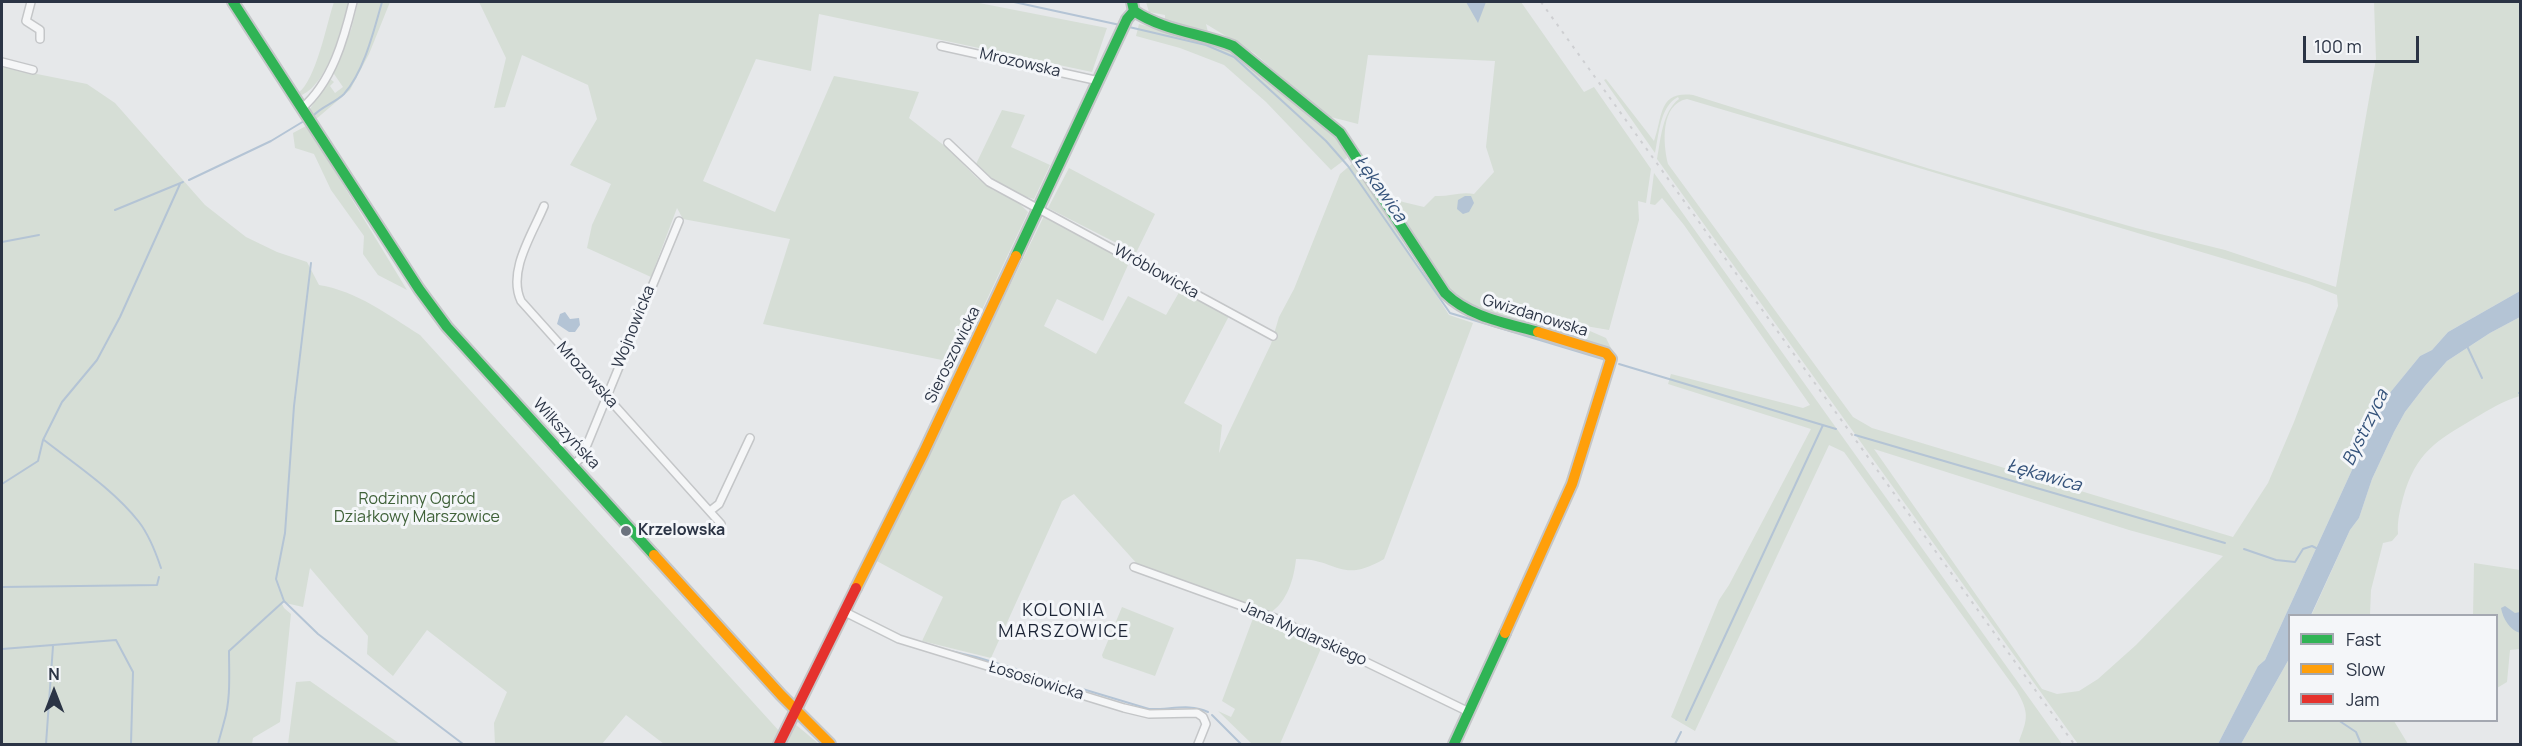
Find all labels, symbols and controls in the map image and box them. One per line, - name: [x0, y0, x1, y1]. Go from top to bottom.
- scale bar: [2306, 24, 2422, 62]
- text: 100 m: [2314, 34, 2362, 58]
- street label: Mrozowska: [978, 44, 1062, 82]
- water label: Łękawica: [1349, 152, 1411, 226]
- street label: Wróblowicka: [1110, 241, 1202, 303]
- street label: Wojnowicka: [609, 283, 659, 371]
- street label: Gwizdanowska: [1480, 291, 1590, 341]
- street label: Sieroszowicka: [921, 304, 985, 406]
- street label: Mrozowska: [552, 338, 622, 412]
- water label: Bystrzyca: [2338, 386, 2394, 470]
- street label: Wilkszyńska: [528, 395, 604, 473]
- water label: Łękawica: [2004, 455, 2084, 497]
- park label: Rodzinny Ogród Działkowy Marszowice: [334, 490, 500, 528]
- place label: Krzelowska: [638, 521, 725, 541]
- marker: Krzelowska: [619, 524, 633, 538]
- street label: Jana Mydlarskiego: [1238, 598, 1370, 670]
- district label: KOLONIA MARSZOWICE: [998, 600, 1130, 642]
- legend: [2288, 614, 2498, 722]
- text: Fast: [2346, 627, 2381, 651]
- street label: Łososiowicka: [986, 657, 1086, 705]
- text: Slow: [2346, 657, 2385, 681]
- north arrow: [24, 662, 84, 722]
- text: N: [48, 663, 60, 685]
- text: Jam: [2346, 687, 2380, 711]

